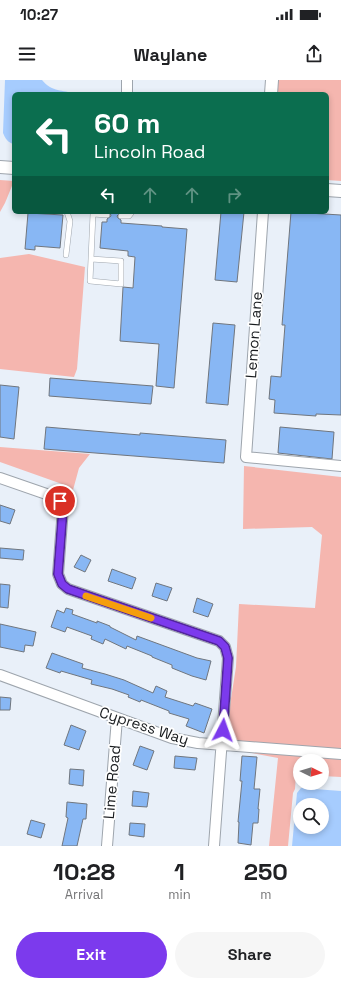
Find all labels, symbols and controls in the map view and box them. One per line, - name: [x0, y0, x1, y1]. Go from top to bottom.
- text: 10:27: [20, 5, 58, 24]
- icon: menu: [16, 43, 38, 65]
- text: Waylane: [134, 43, 207, 66]
- icon: share: [303, 43, 325, 65]
- text: 60 m: [94, 105, 160, 141]
- icon: left: [28, 108, 80, 160]
- text: Lincoln Road: [94, 140, 205, 163]
- icon: left: [97, 184, 119, 206]
- icon: ahead: [139, 184, 161, 206]
- icon: ahead: [181, 184, 203, 206]
- icon: right: [223, 184, 245, 206]
- street label: Lemon Lane: [241, 291, 266, 379]
- pin: [43, 484, 77, 518]
- icon: arrive: [49, 490, 71, 512]
- street label: Cypress Way: [97, 702, 191, 749]
- position arrow: [202, 709, 244, 751]
- street label: Lime Road: [99, 744, 124, 820]
- north arrow: [293, 754, 329, 790]
- map controls: [293, 754, 329, 834]
- button: search: [293, 798, 329, 834]
- text: 10:28: [53, 856, 115, 887]
- text: 1: [174, 856, 185, 887]
- text: 250: [244, 856, 288, 887]
- text: Arrival: [65, 886, 103, 903]
- text: min: [168, 886, 191, 903]
- text: m: [260, 886, 271, 903]
- button: Exit: [16, 932, 167, 978]
- button: Share: [175, 932, 325, 978]

